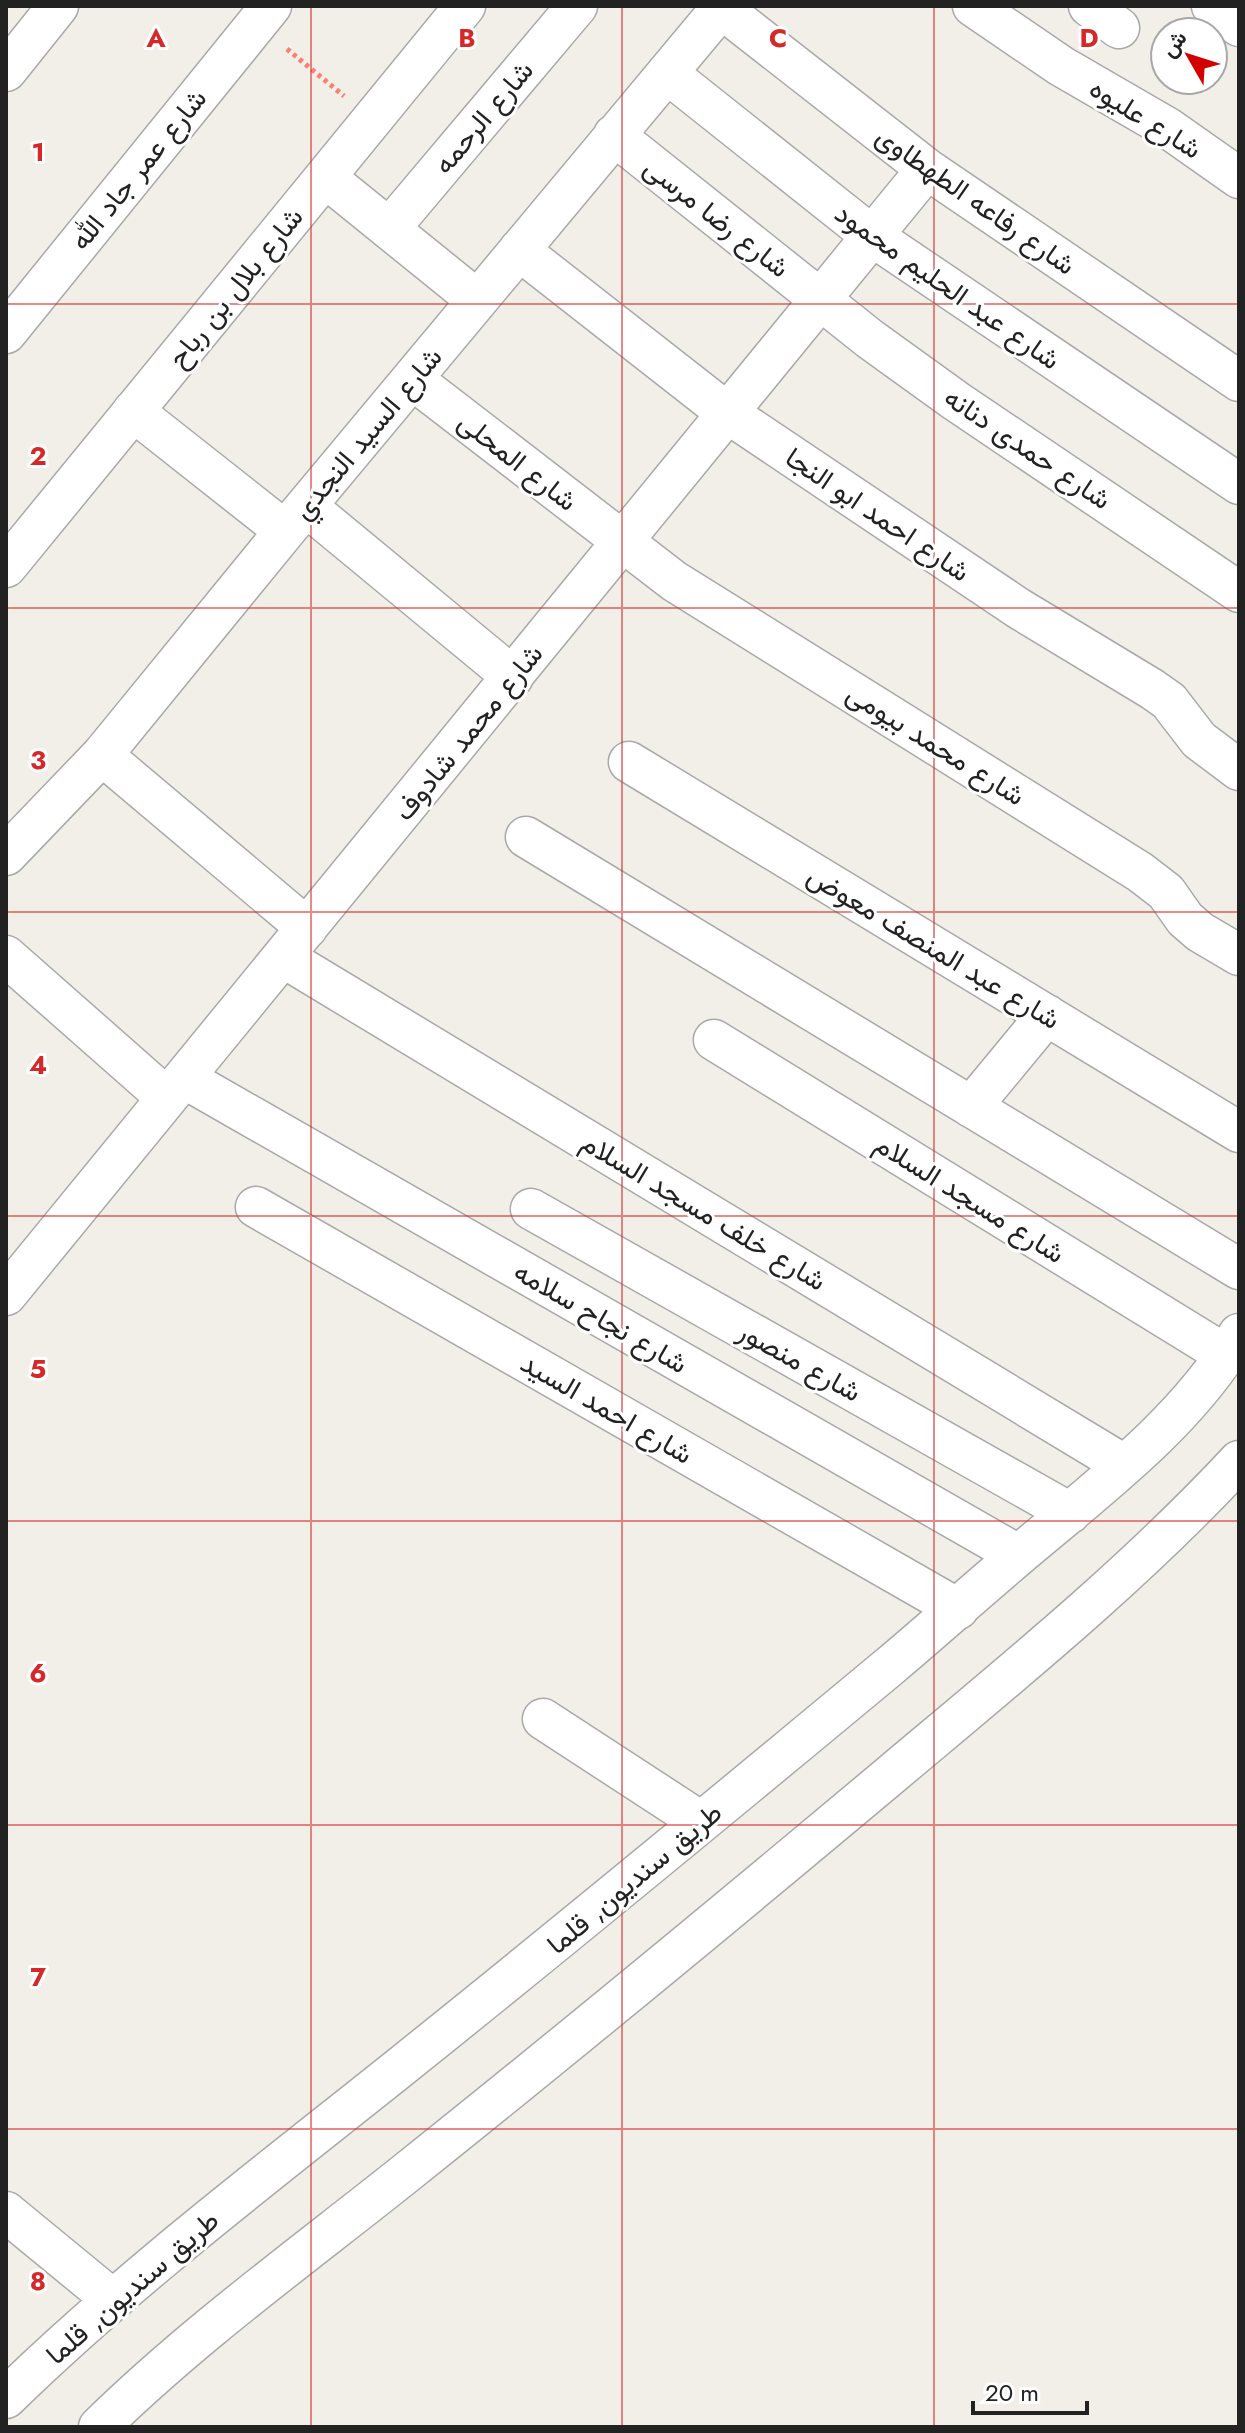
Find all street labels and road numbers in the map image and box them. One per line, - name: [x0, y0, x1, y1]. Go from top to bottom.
- street label: شارع الرحمه: [424, 52, 543, 183]
- street label: شارع عليوه: [1082, 68, 1210, 169]
- street label: شارع عمر جاد الله: [60, 80, 217, 259]
- street label: شارع رفاعه الطهطاوى: [867, 116, 1084, 285]
- street label: شارع رضا مرسى: [635, 147, 798, 287]
- street label: شارع عبد الحليم محمود: [827, 193, 1069, 380]
- street label: شارع بلال بن رباح: [158, 198, 313, 376]
- street label: شارع السيد النجدي: [283, 338, 453, 530]
- street label: شارع حمدى دنانه: [936, 377, 1120, 520]
- street label: شارع المحلى: [449, 402, 586, 521]
- street label: شارع احمد ابو النجا: [777, 437, 978, 592]
- street label: شارع محمد شادوف: [384, 635, 553, 830]
- street label: شارع محمد بيومى: [838, 673, 1033, 816]
- street label: شارع عبد المنصف معوض: [799, 855, 1068, 1039]
- street label: شارع خلف مسجد السلام: [573, 1122, 834, 1301]
- street label: شارع مسجد السلام: [867, 1123, 1073, 1273]
- street label: شارع نجاح سلامه: [506, 1251, 695, 1384]
- street label: شارع منصور: [730, 1310, 869, 1412]
- street label: شارع احمد السيد: [513, 1343, 700, 1474]
- street label: طريق سنديون, قلما: [538, 1793, 731, 1964]
- street label: طريق سنديون, قلما: [37, 2200, 228, 2374]

